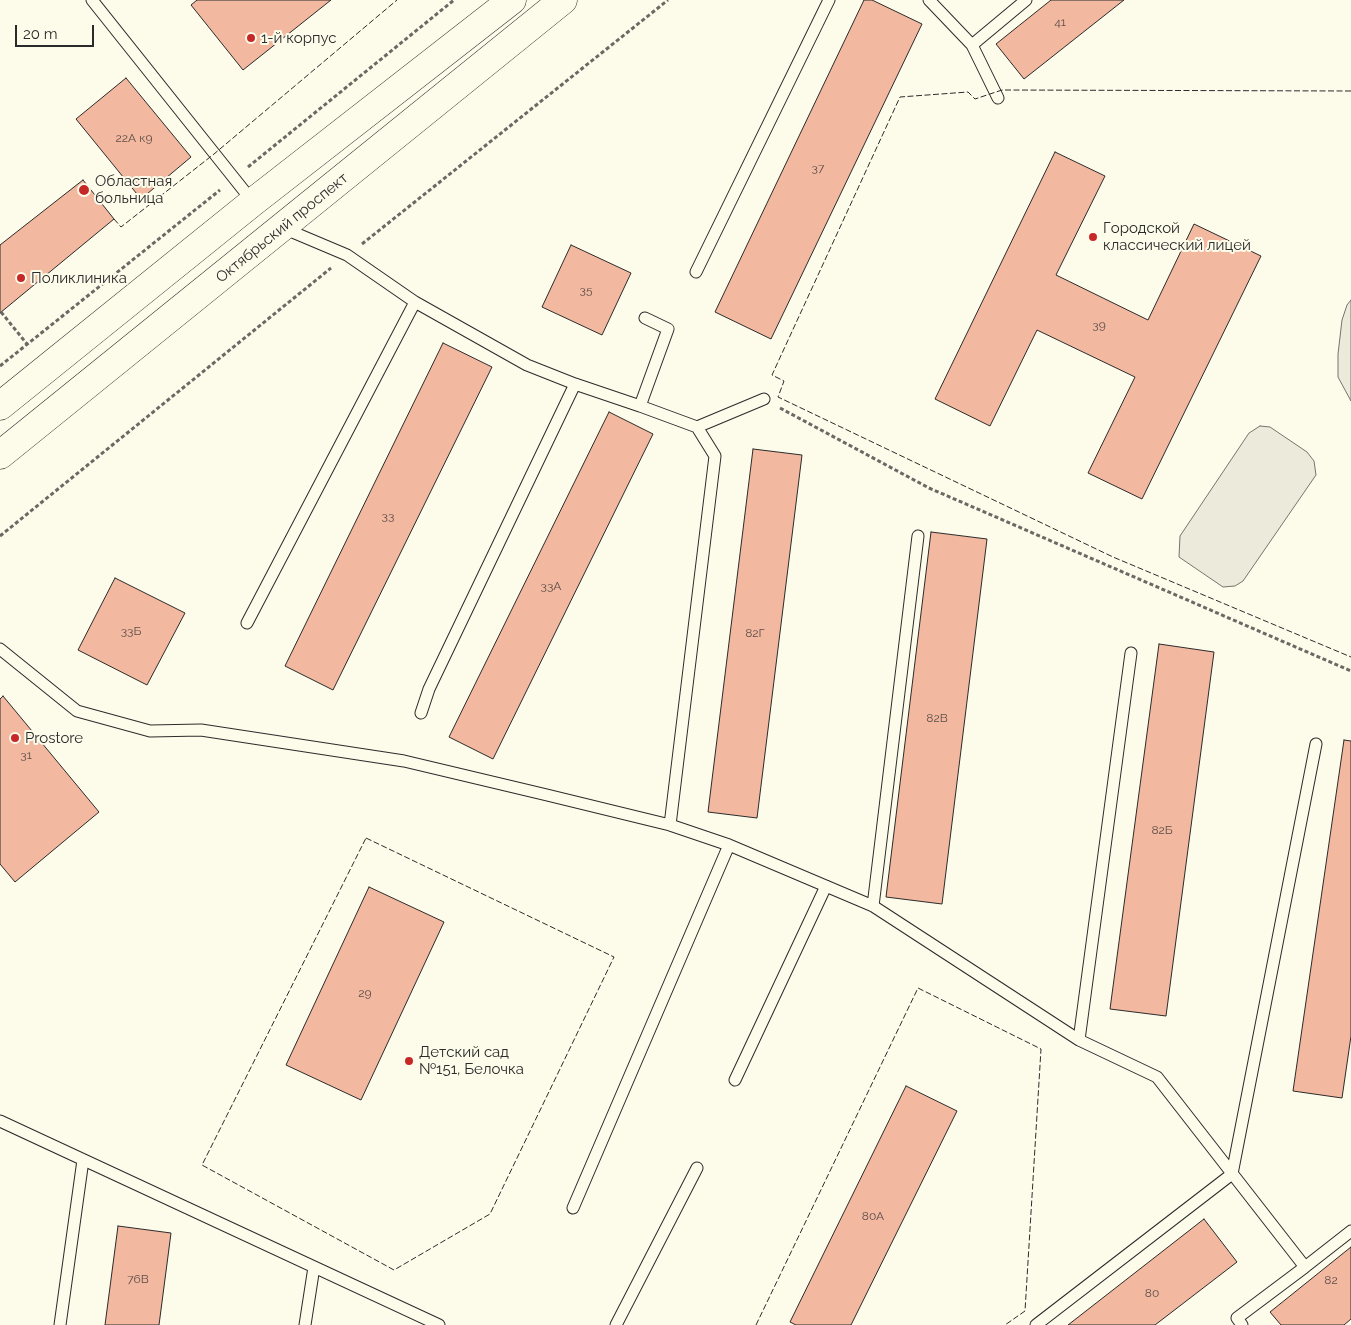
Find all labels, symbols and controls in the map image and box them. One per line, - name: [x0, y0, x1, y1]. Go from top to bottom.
- scale bar: [18, 15, 96, 47]
- house number: 41: [1054, 15, 1066, 29]
- text: 20 m: [23, 25, 58, 43]
- place label: 1-й корпус: [261, 29, 337, 47]
- marker: 1-й корпус: [245, 32, 257, 44]
- house number: 22А к9: [116, 131, 152, 145]
- house number: 37: [812, 161, 824, 175]
- street label: Октябрьский проспект: [212, 169, 352, 287]
- place label: Областная больница: [95, 172, 172, 207]
- marker: Областная больница: [77, 183, 91, 197]
- place label: Городской классический лицей: [1103, 219, 1251, 254]
- marker: Городской классический лицей: [1087, 231, 1099, 243]
- place label: Поликлиника: [31, 269, 127, 287]
- marker: Поликлиника: [15, 272, 27, 284]
- house number: 35: [580, 283, 592, 297]
- house number: 39: [1092, 318, 1106, 332]
- house number: 33: [382, 509, 394, 523]
- house number: 33А: [541, 579, 561, 593]
- house number: 33Б: [121, 624, 141, 638]
- house number: 82Г: [745, 626, 765, 640]
- house number: 82В: [926, 711, 948, 725]
- place label: Prostore: [25, 729, 83, 747]
- marker: Prostore: [9, 732, 21, 744]
- house number: 31: [20, 748, 32, 762]
- house number: 82Б: [1151, 823, 1173, 837]
- house number: 29: [358, 986, 372, 1000]
- place label: Детский сад №151, Белочка: [419, 1043, 524, 1078]
- marker: Детский сад №151, Белочка: [403, 1055, 415, 1067]
- house number: 80А: [862, 1209, 884, 1223]
- house number: 76В: [127, 1272, 149, 1286]
- house number: 82: [1324, 1273, 1338, 1287]
- house number: 80: [1145, 1286, 1159, 1300]

